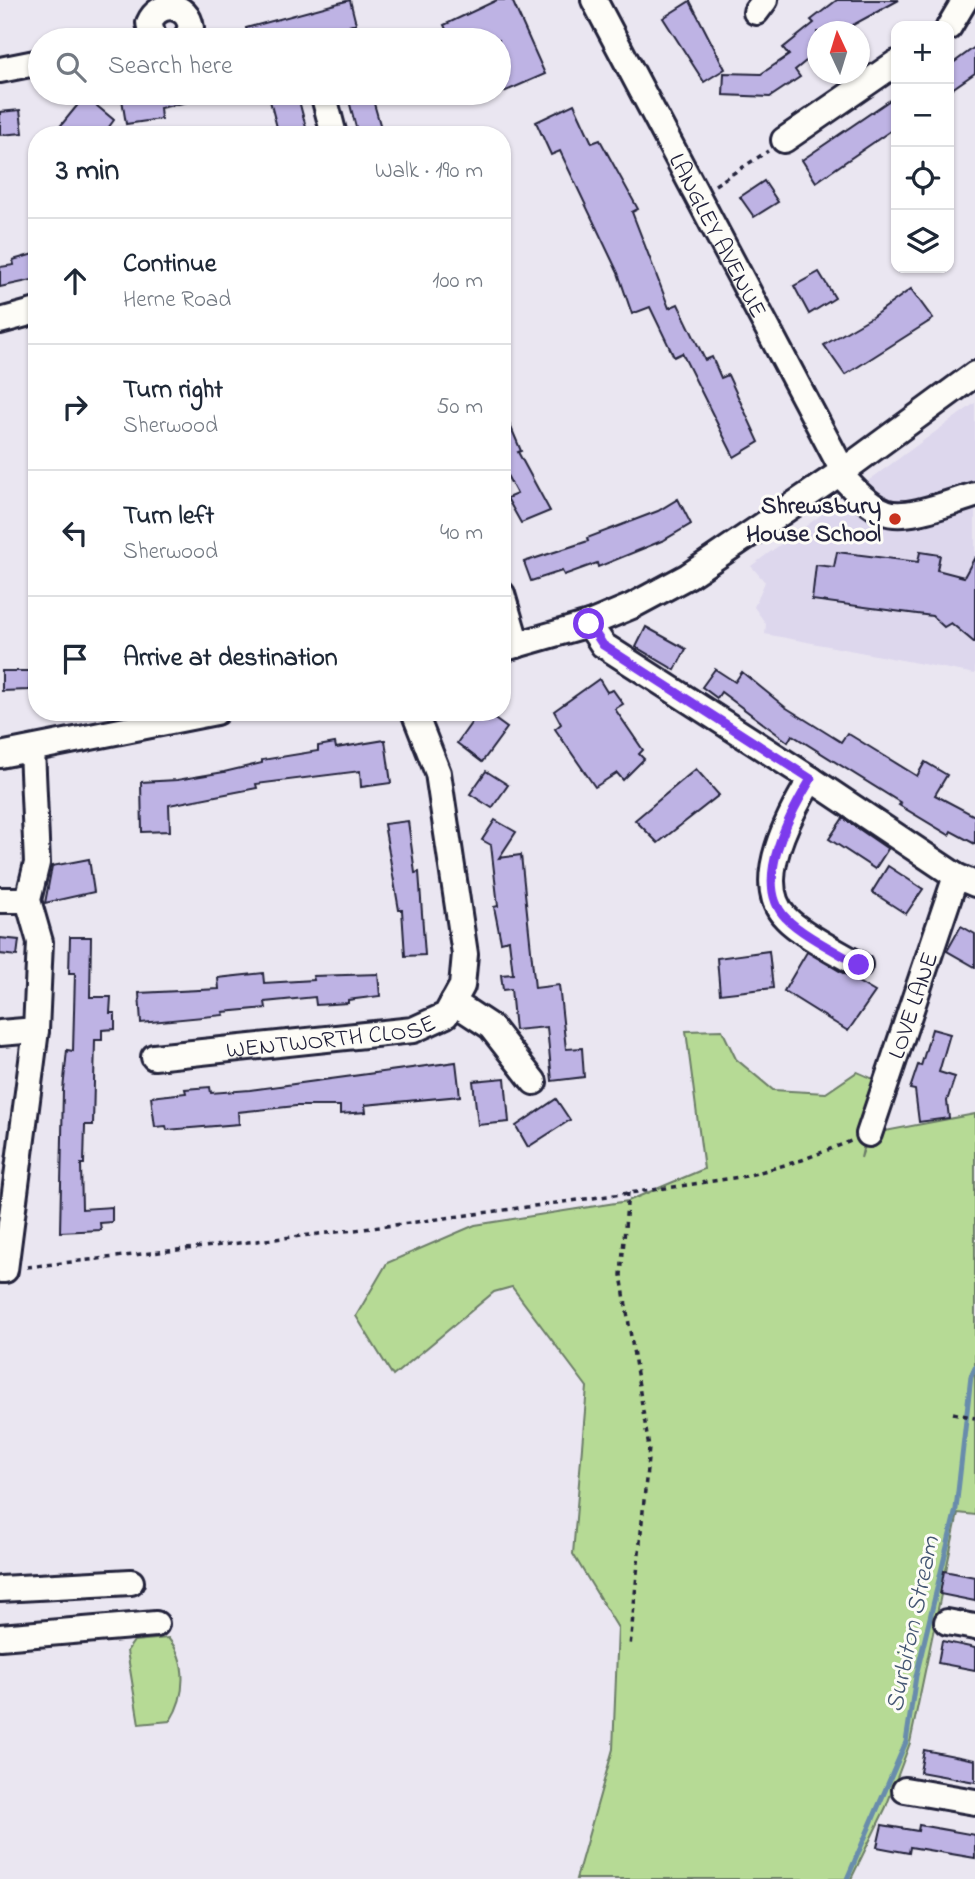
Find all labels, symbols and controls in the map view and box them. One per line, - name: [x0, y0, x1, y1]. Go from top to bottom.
- north arrow: [807, 21, 870, 84]
- map controls: [891, 21, 954, 273]
- button: +: [891, 21, 954, 84]
- search box: [28, 28, 511, 105]
- icon: search: [52, 48, 90, 86]
- text: Search here: [108, 48, 233, 86]
- button: −: [891, 84, 954, 147]
- button: locate: [891, 147, 954, 210]
- street label: LANGLEY AVENUE: [658, 148, 774, 325]
- text: 3 min: [56, 150, 119, 194]
- text: Walk · 190 m: [375, 155, 483, 188]
- button: layers: [891, 210, 954, 273]
- text: Continue: [123, 246, 216, 284]
- icon: ahead: [56, 262, 94, 300]
- text: 100 m: [432, 265, 483, 298]
- text: Herne Road: [123, 284, 231, 317]
- text: Turn right: [123, 372, 223, 410]
- icon: right: [56, 388, 94, 426]
- text: 50 m: [436, 391, 483, 424]
- text: Sherwood: [123, 410, 218, 443]
- place label: Shrewsbury House School: [746, 490, 881, 553]
- text: Turn left: [123, 498, 214, 536]
- marker: Shrewsbury House School: [887, 511, 903, 527]
- icon: left: [56, 514, 94, 552]
- text: 40 m: [440, 517, 483, 550]
- text: Sherwood: [123, 536, 218, 569]
- route start: [573, 608, 604, 639]
- icon: arrive: [56, 640, 94, 678]
- text: Arrive at destination: [123, 640, 338, 678]
- street label: LOVE LANE: [881, 948, 949, 1064]
- route end: [843, 949, 874, 980]
- street label: WENTWORTH CLOSE: [225, 1007, 442, 1069]
- water label: Surbiton Stream: [877, 1532, 951, 1716]

